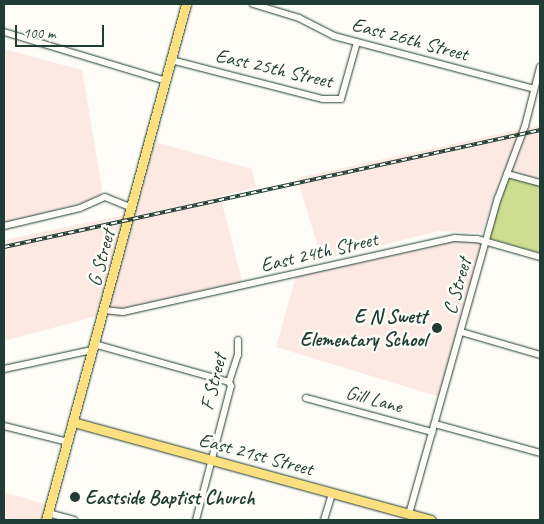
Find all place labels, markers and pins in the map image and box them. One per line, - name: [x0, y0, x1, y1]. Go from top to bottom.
- place label: E N Swett Elementary School: [300, 304, 427, 351]
- marker: E N Swett Elementary School: [431, 322, 443, 334]
- place label: Eastside Baptist Church: [85, 485, 255, 509]
- marker: Eastside Baptist Church: [69, 491, 81, 503]

